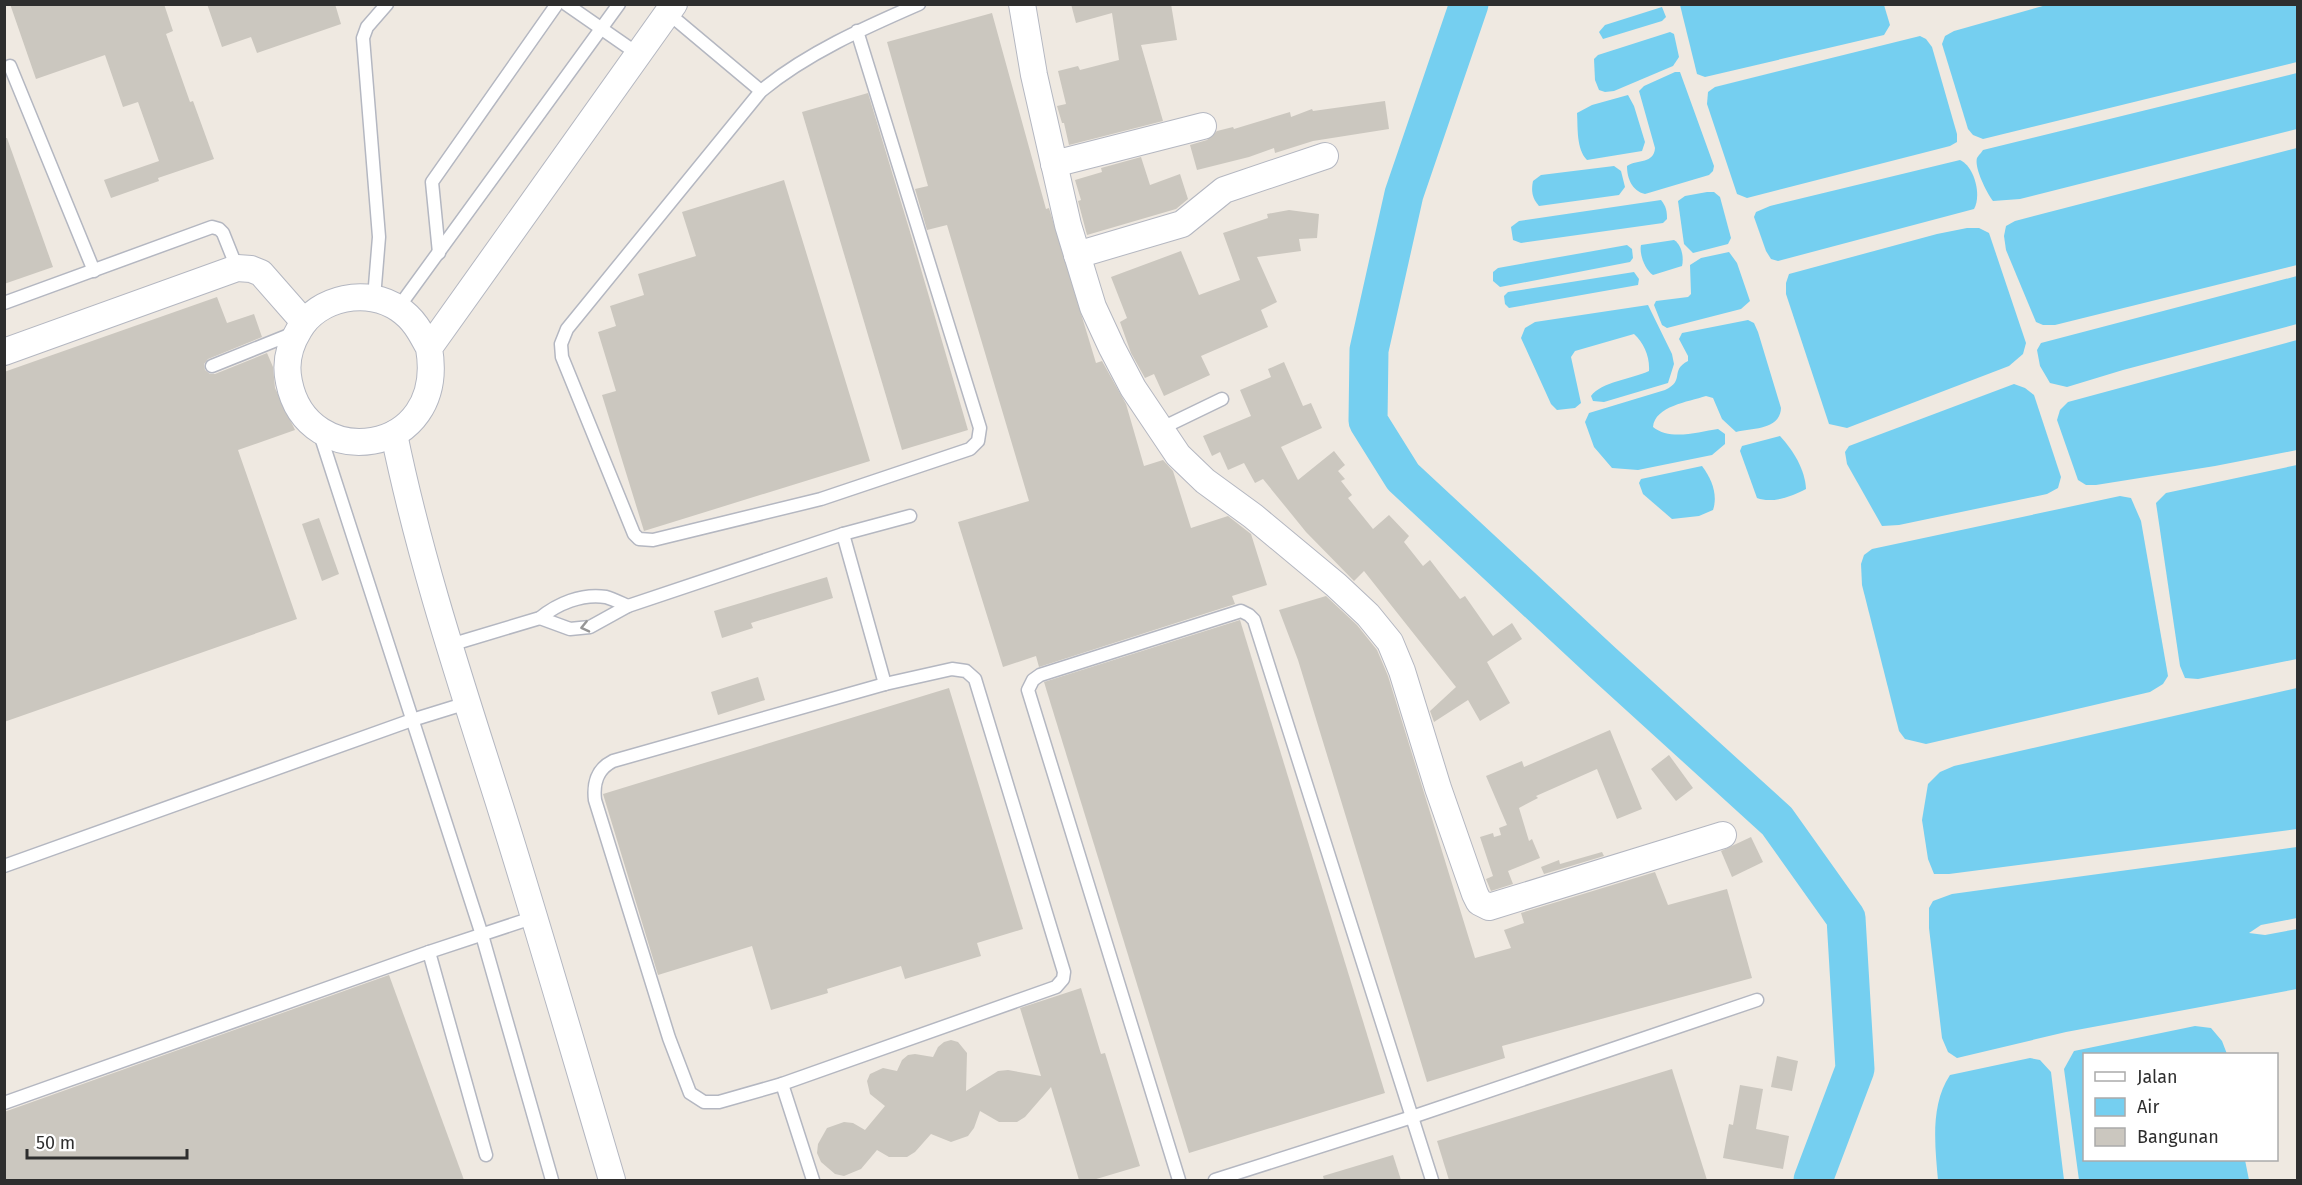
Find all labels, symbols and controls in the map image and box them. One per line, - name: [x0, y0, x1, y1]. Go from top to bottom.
- one-way arrow: [580, 620, 590, 633]
- legend: [2083, 1053, 2278, 1161]
- text: Jalan: [2137, 1066, 2178, 1088]
- text: Air: [2137, 1096, 2159, 1118]
- scale bar: [27, 1122, 188, 1160]
- text: Bangunan: [2137, 1126, 2219, 1148]
- text: 50 m: [36, 1132, 75, 1154]

